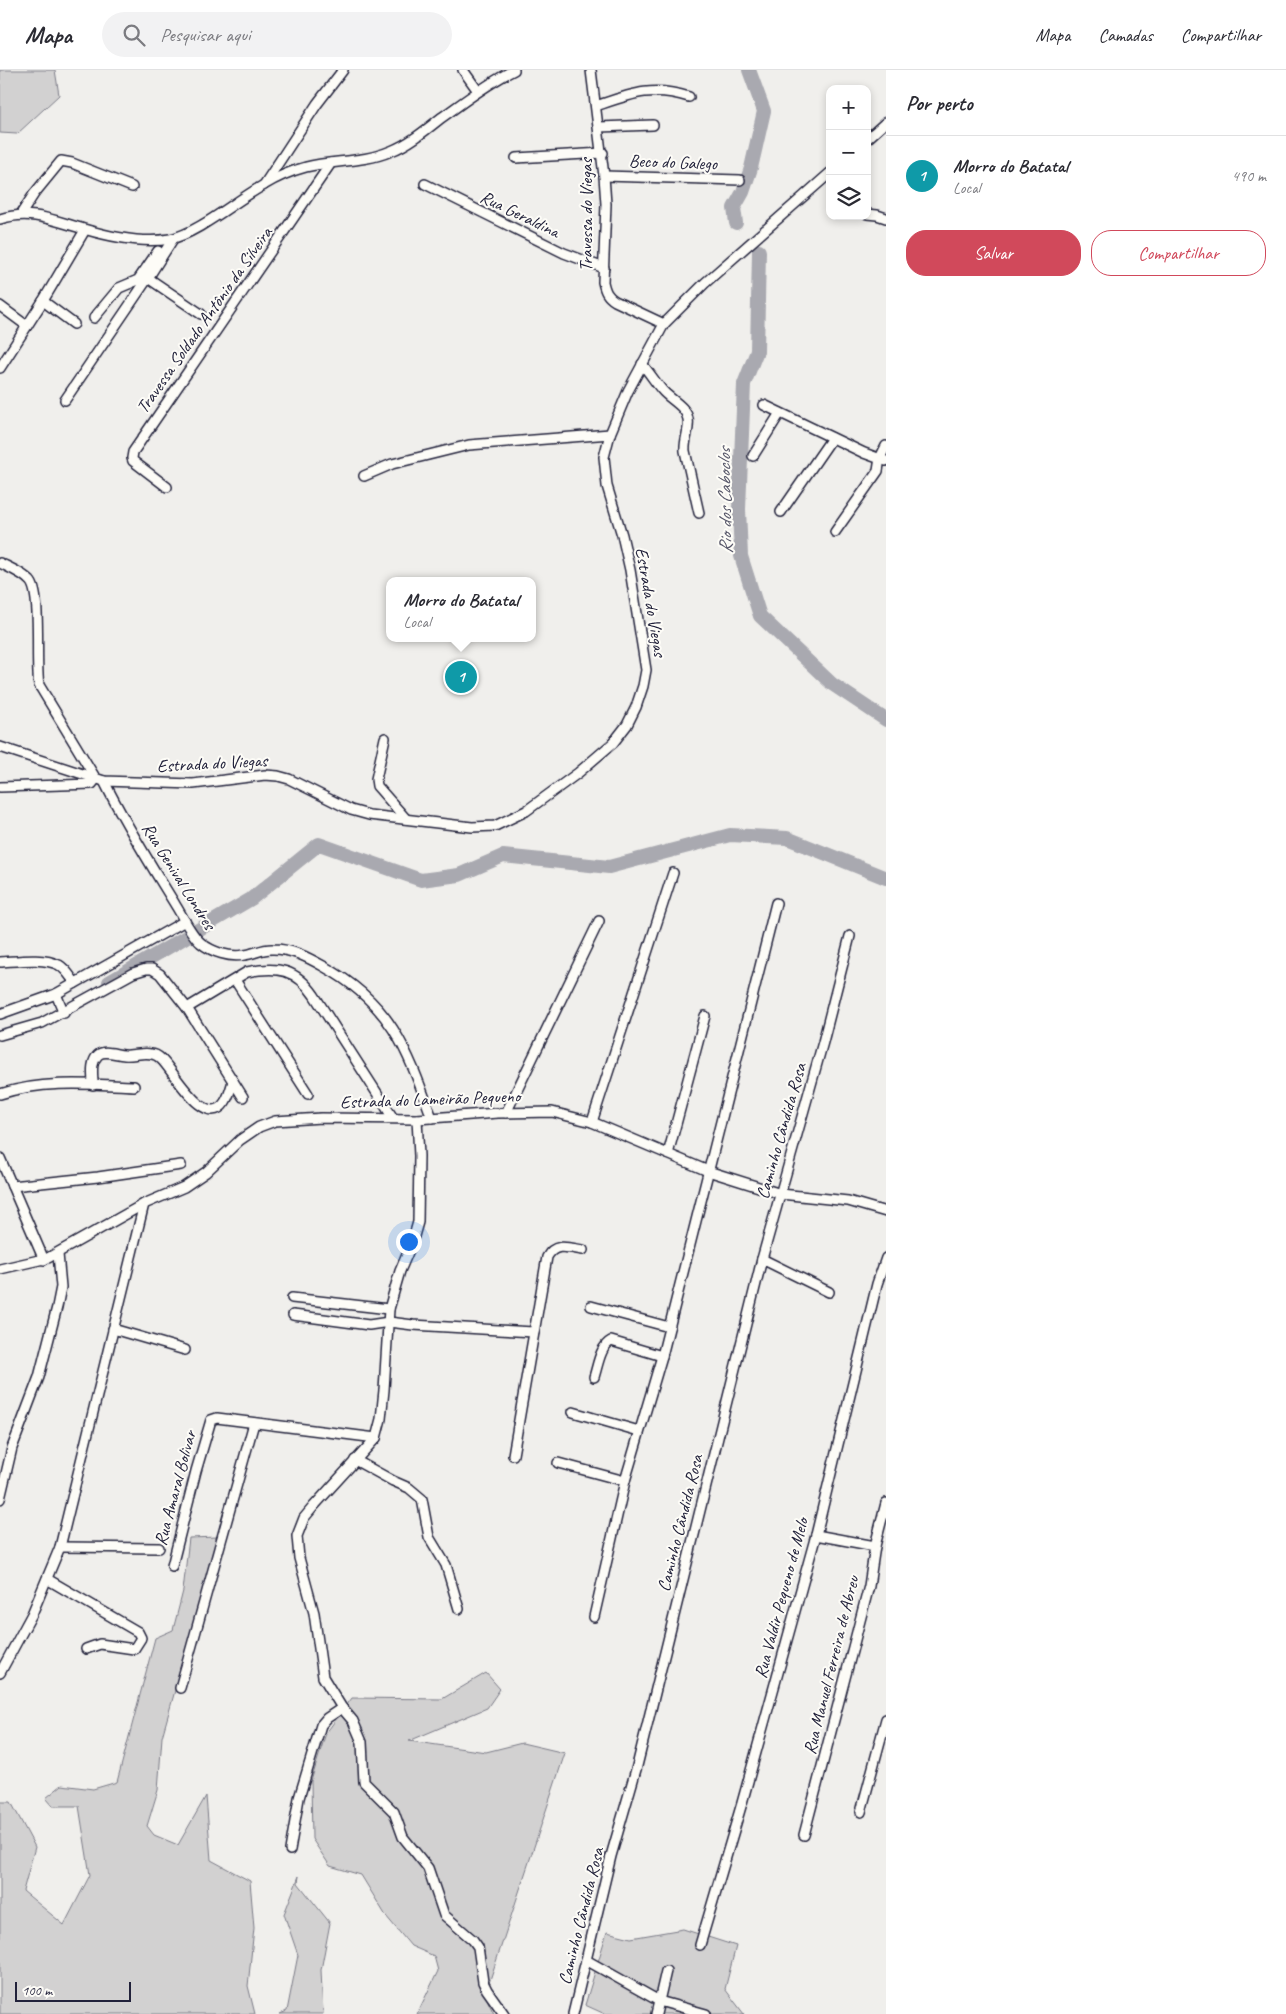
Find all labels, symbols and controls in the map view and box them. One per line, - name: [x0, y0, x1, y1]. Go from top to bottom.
- search box: [102, 12, 452, 57]
- text: Mapa: [25, 20, 72, 50]
- icon: search: [120, 21, 148, 49]
- text: Pesquisar aqui: [160, 23, 251, 47]
- text: Mapa: [1036, 24, 1070, 46]
- text: Camadas: [1098, 24, 1153, 46]
- text: Compartilhar: [1181, 24, 1261, 46]
- map controls: [826, 85, 871, 220]
- button: +: [826, 85, 871, 130]
- text: Por perto: [906, 90, 973, 116]
- button: −: [826, 130, 871, 175]
- street label: Beco do Galego: [628, 149, 719, 175]
- text: Morro do Batatal: [953, 154, 1068, 178]
- street label: Travessa do Viegas: [575, 157, 597, 272]
- text: 1: [918, 166, 926, 186]
- text: 490 m: [1232, 166, 1266, 186]
- button: layers: [826, 175, 871, 220]
- text: Local: [953, 178, 980, 198]
- street label: Rua Geraldina: [477, 185, 565, 243]
- street label: Travessa Soldado Antônio da Silveira: [131, 222, 277, 417]
- button: Salvar: [906, 230, 1081, 276]
- button: Compartilhar: [1091, 230, 1266, 276]
- water label: Rio dos Caboclos: [712, 444, 738, 554]
- street label: Estrada do Viegas: [631, 546, 672, 660]
- popup: [386, 577, 536, 642]
- text: Morro do Batatal: [403, 588, 519, 612]
- text: Local: [403, 612, 431, 632]
- pin: 1: [445, 658, 477, 696]
- street label: Estrada do Viegas: [156, 749, 270, 777]
- street label: Rua Genival Londres: [137, 818, 222, 935]
- street label: Caminho Cândida Rosa: [751, 1060, 811, 1201]
- street label: Estrada do Lameirão Pequeno: [340, 1085, 522, 1113]
- your location: [396, 1229, 422, 1255]
- street label: Rua Amaral Bolivar: [149, 1427, 201, 1548]
- street label: Caminho Cândida Rosa: [652, 1451, 708, 1594]
- street label: Rua Valdir Pequeno de Melo: [749, 1514, 813, 1681]
- street label: Rua Manuel Ferreira de Abreu: [798, 1572, 864, 1756]
- street label: Caminho Cândida Rosa: [553, 1844, 609, 1987]
- scale bar: [15, 1979, 131, 2002]
- text: 100 m: [22, 1982, 52, 1999]

